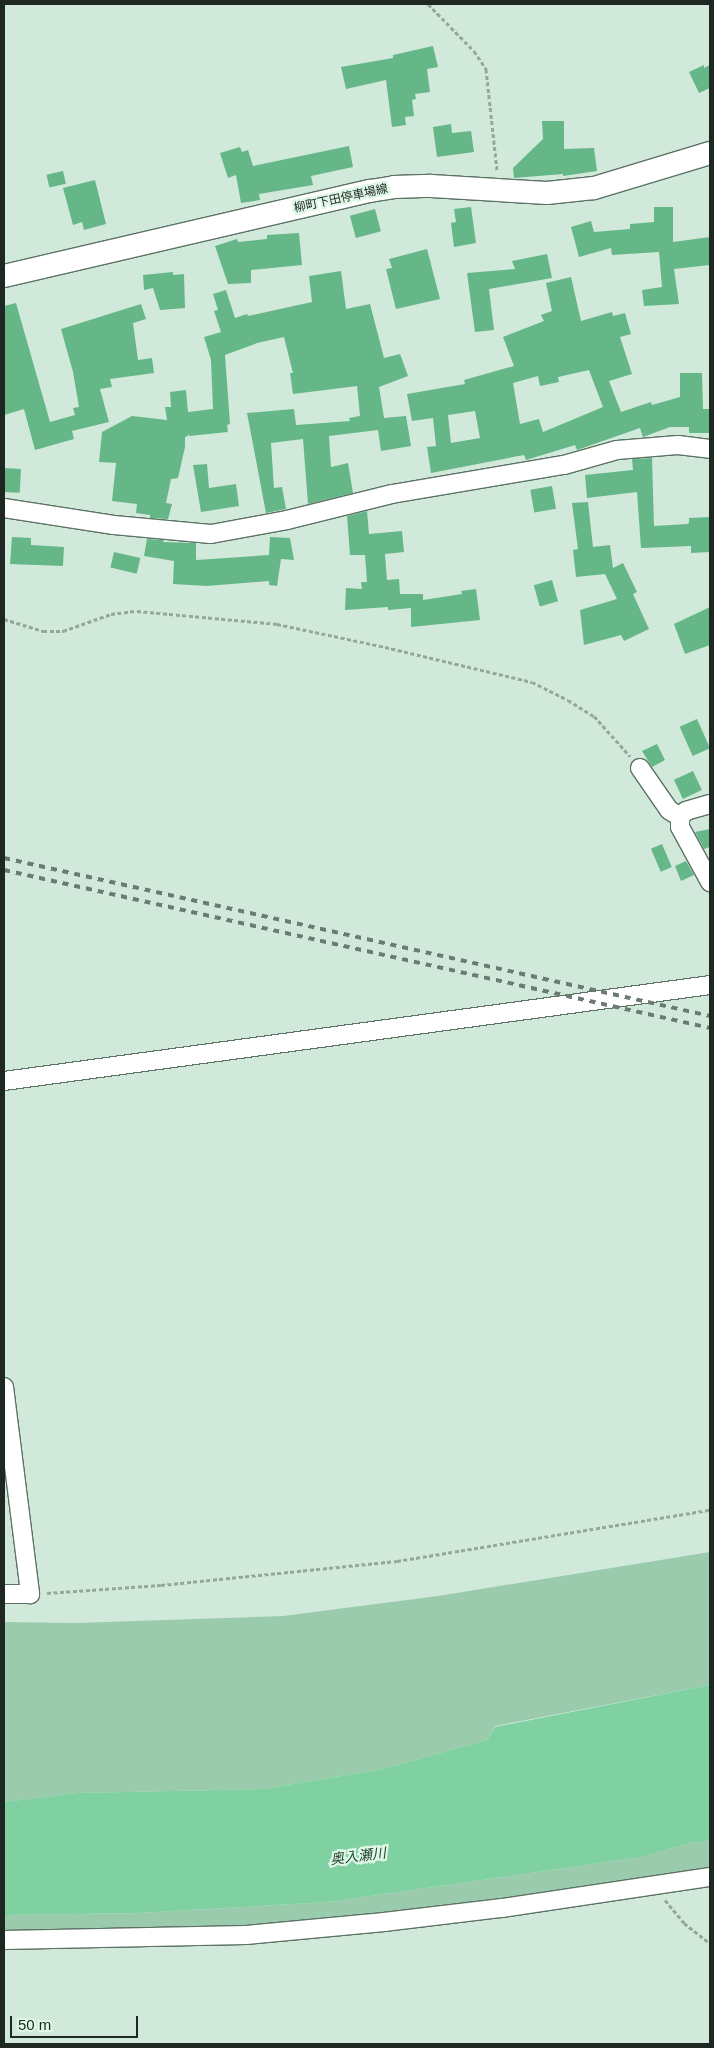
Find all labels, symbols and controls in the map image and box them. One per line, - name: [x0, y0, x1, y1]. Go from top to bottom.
- street label: 柳町下田停車場線: [293, 182, 389, 216]
- water label: 奥入瀬川: [329, 1844, 387, 1868]
- scale bar: [12, 2006, 140, 2038]
- text: 50 m: [18, 2016, 51, 2033]

